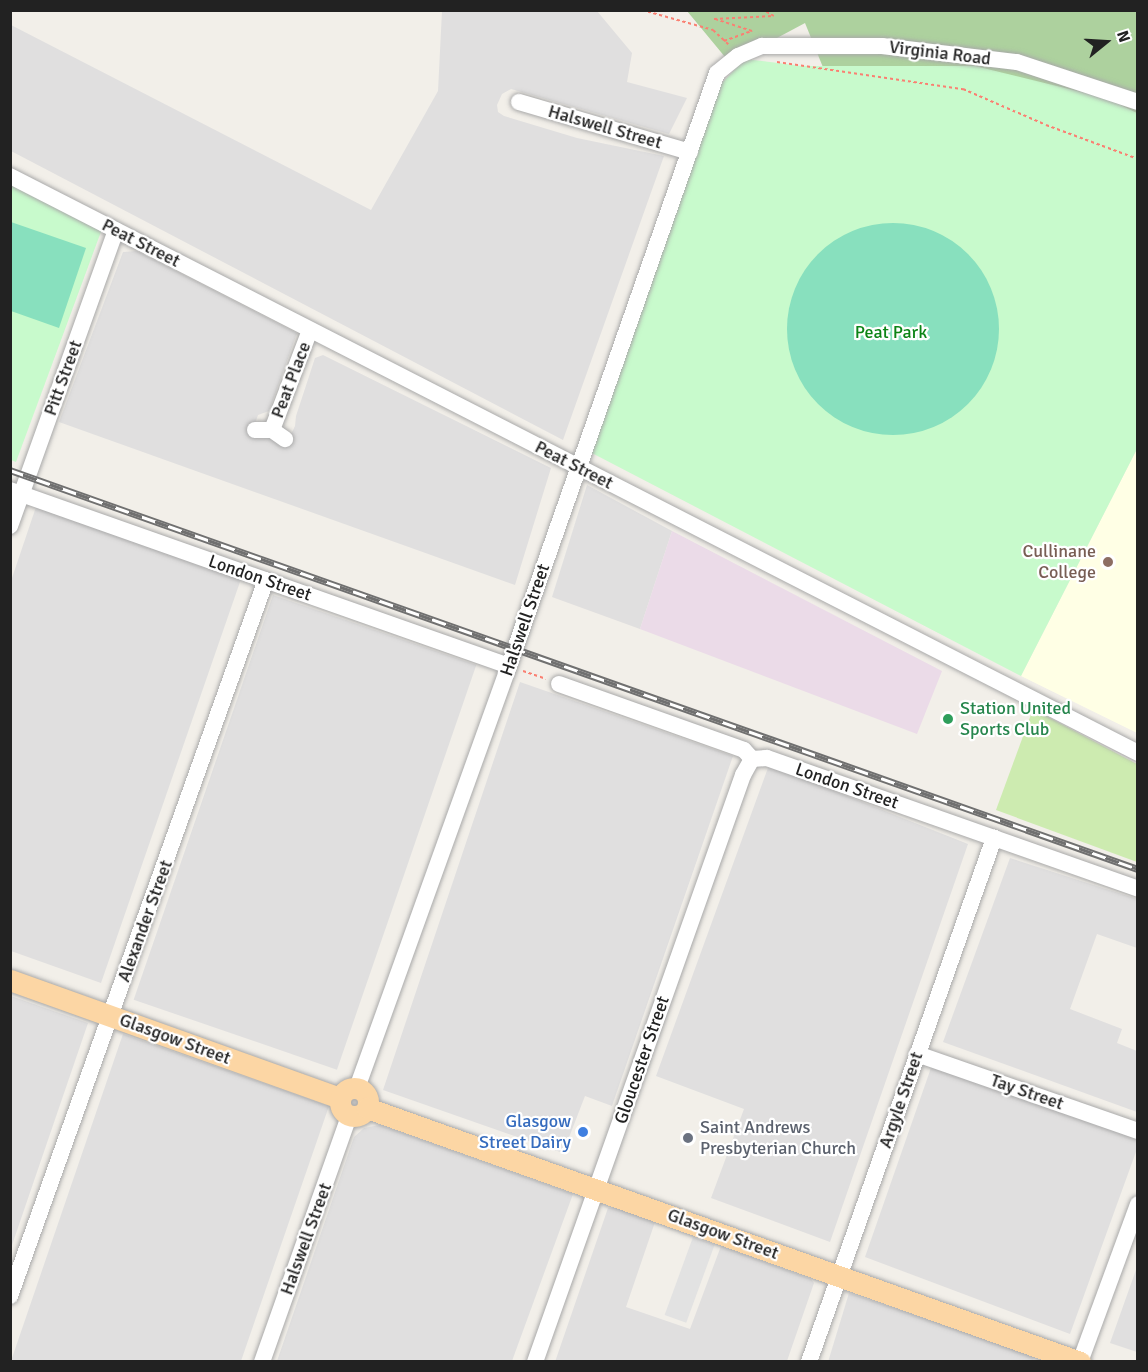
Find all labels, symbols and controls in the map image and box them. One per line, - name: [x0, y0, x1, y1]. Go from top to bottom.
- north arrow: [1076, 12, 1136, 72]
- text: N: [1112, 28, 1134, 45]
- street label: Virginia Road: [888, 36, 992, 70]
- street label: Halswell Street: [546, 100, 664, 154]
- street label: Peat Street: [98, 214, 184, 272]
- park label: Peat Park: [855, 321, 927, 343]
- street label: Pitt Street: [39, 337, 87, 419]
- street label: Peat Place: [267, 339, 315, 421]
- street label: Peat Street: [531, 436, 617, 494]
- place label: Cullinane College: [1022, 541, 1096, 584]
- street label: London Street: [206, 550, 314, 606]
- marker: Cullinane College: [1101, 555, 1115, 569]
- street label: Halswell Street: [496, 561, 554, 679]
- place label: Station United Sports Club: [960, 698, 1071, 740]
- marker: Station United Sports Club: [941, 712, 955, 726]
- street label: London Street: [793, 758, 901, 814]
- street label: Alexander Street: [113, 857, 177, 985]
- street label: Gloucester Street: [610, 993, 674, 1127]
- street label: Glasgow Street: [117, 1009, 233, 1069]
- street label: Argyle Street: [874, 1049, 928, 1151]
- street label: Tay Street: [988, 1069, 1066, 1115]
- place label: Glasgow Street Dairy: [479, 1111, 571, 1154]
- place label: Saint Andrews Presbyterian Church: [700, 1117, 856, 1160]
- marker: Glasgow Street Dairy: [576, 1125, 590, 1139]
- marker: Saint Andrews Presbyterian Church: [681, 1131, 695, 1145]
- street label: Halswell Street: [276, 1180, 336, 1298]
- street label: Glasgow Street: [665, 1204, 781, 1264]

